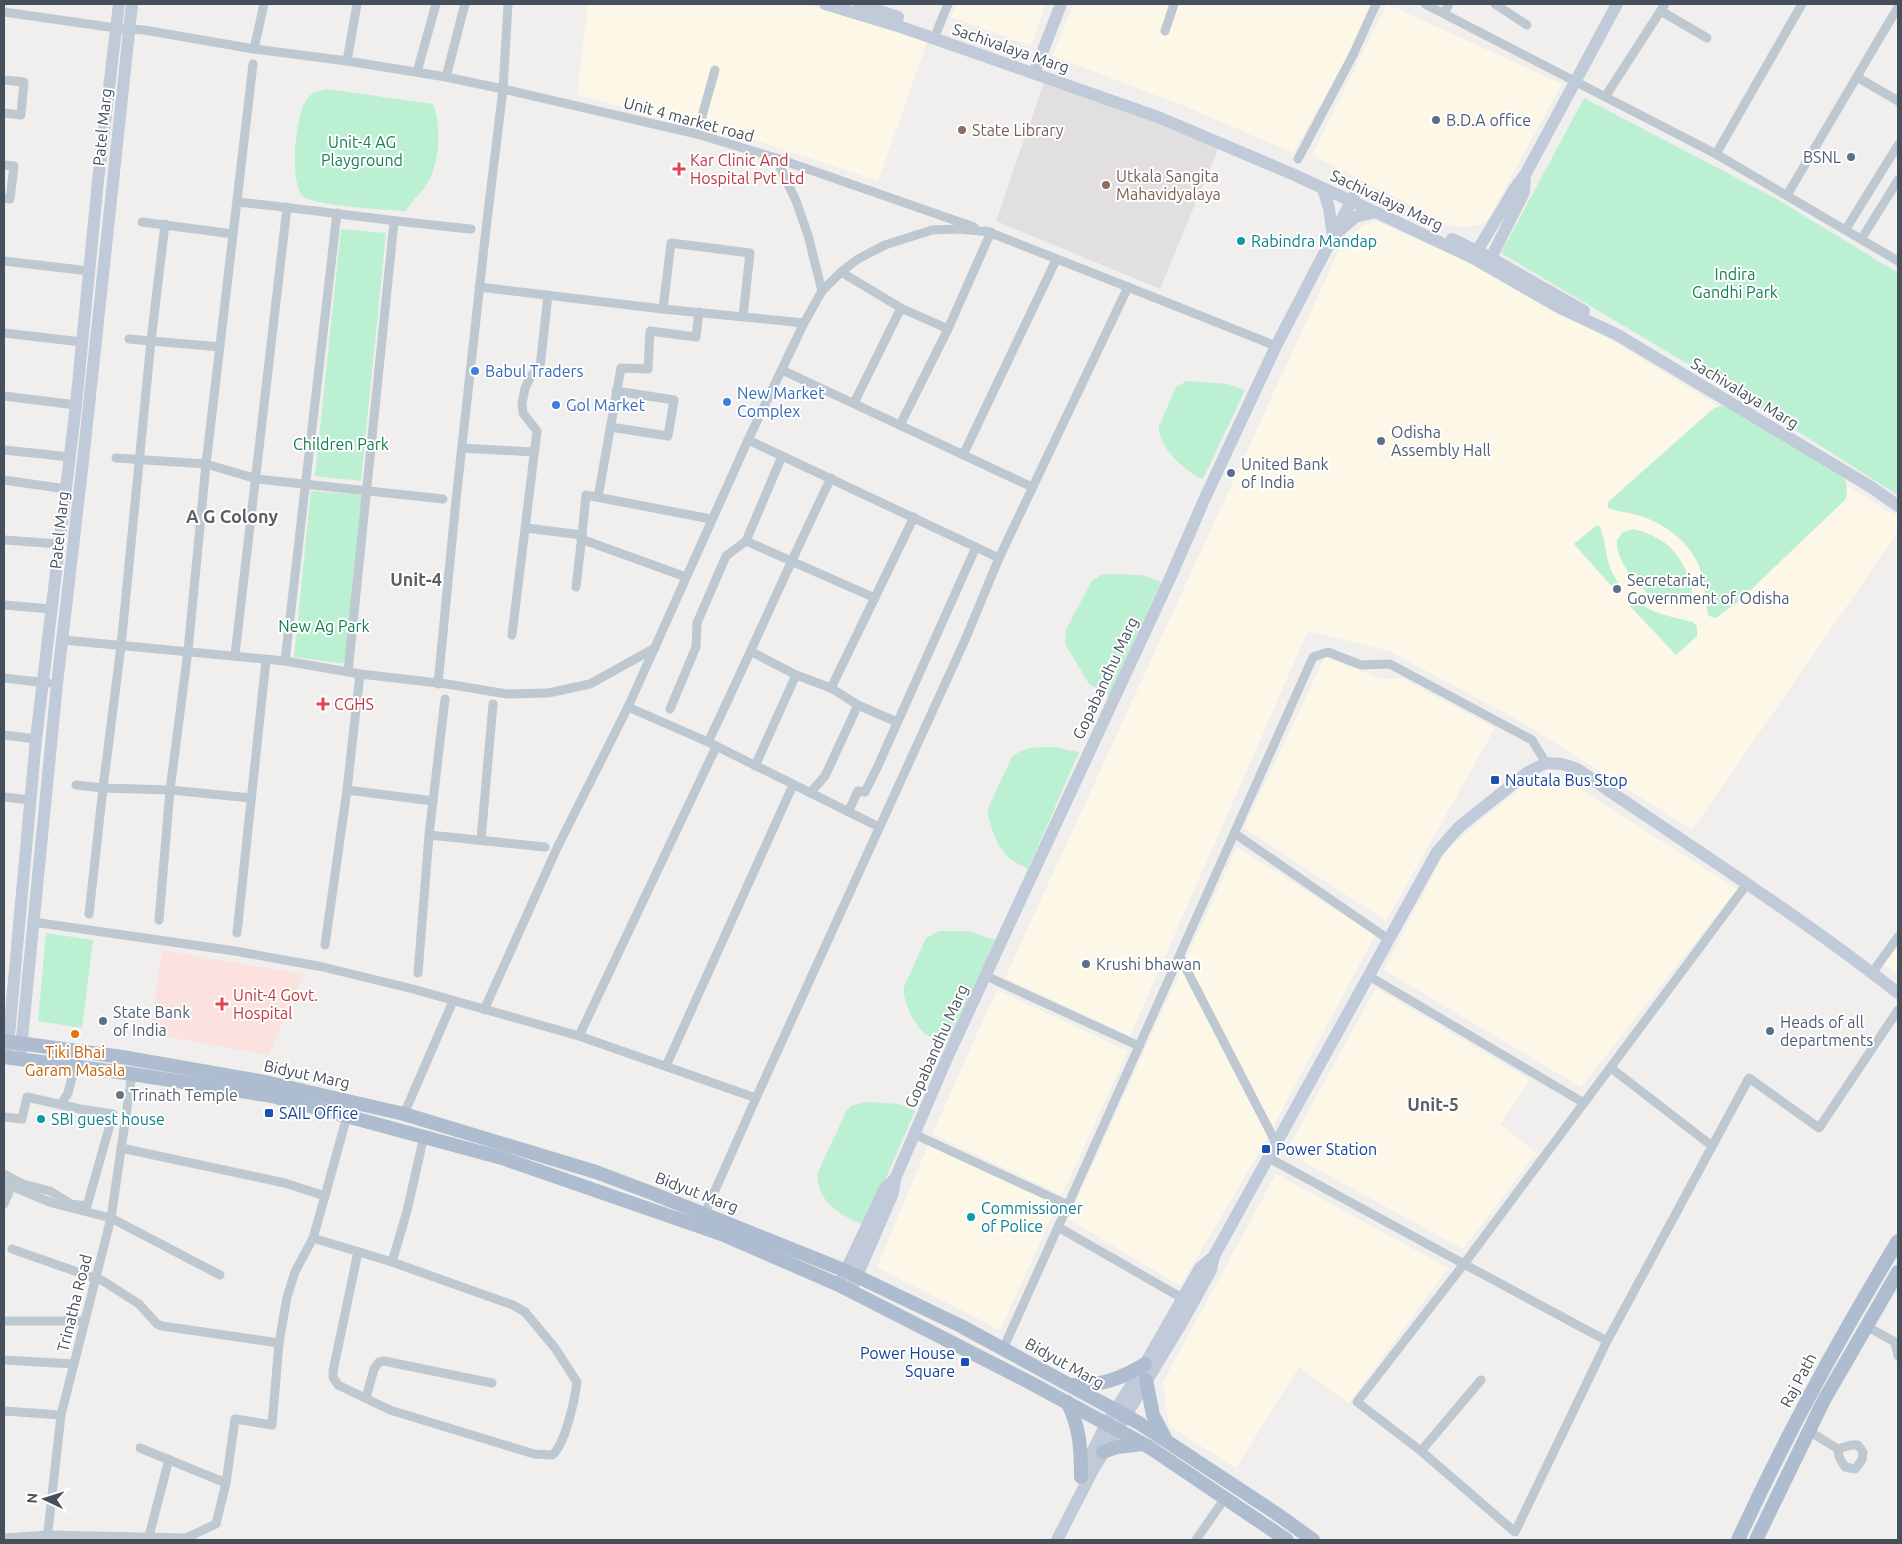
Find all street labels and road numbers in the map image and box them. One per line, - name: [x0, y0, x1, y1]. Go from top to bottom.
- street label: Sachivalaya Marg: [950, 20, 1072, 76]
- street label: Patel Marg: [89, 87, 115, 167]
- street label: Unit 4 market road: [622, 93, 756, 145]
- street label: Sachivalaya Marg: [1328, 166, 1446, 234]
- street label: Sachivalaya Marg: [1688, 354, 1802, 432]
- street label: Patel Marg: [46, 490, 72, 570]
- street label: Gopabandhu Marg: [1069, 614, 1141, 742]
- street label: Gopabandhu Marg: [901, 982, 971, 1110]
- street label: Bidyut Marg: [262, 1056, 352, 1092]
- street label: Bidyut Marg: [653, 1168, 741, 1216]
- street label: Trinatha Road: [53, 1252, 95, 1354]
- street label: Bidyut Marg: [1022, 1334, 1108, 1392]
- street label: Raj Path: [1776, 1350, 1820, 1410]

